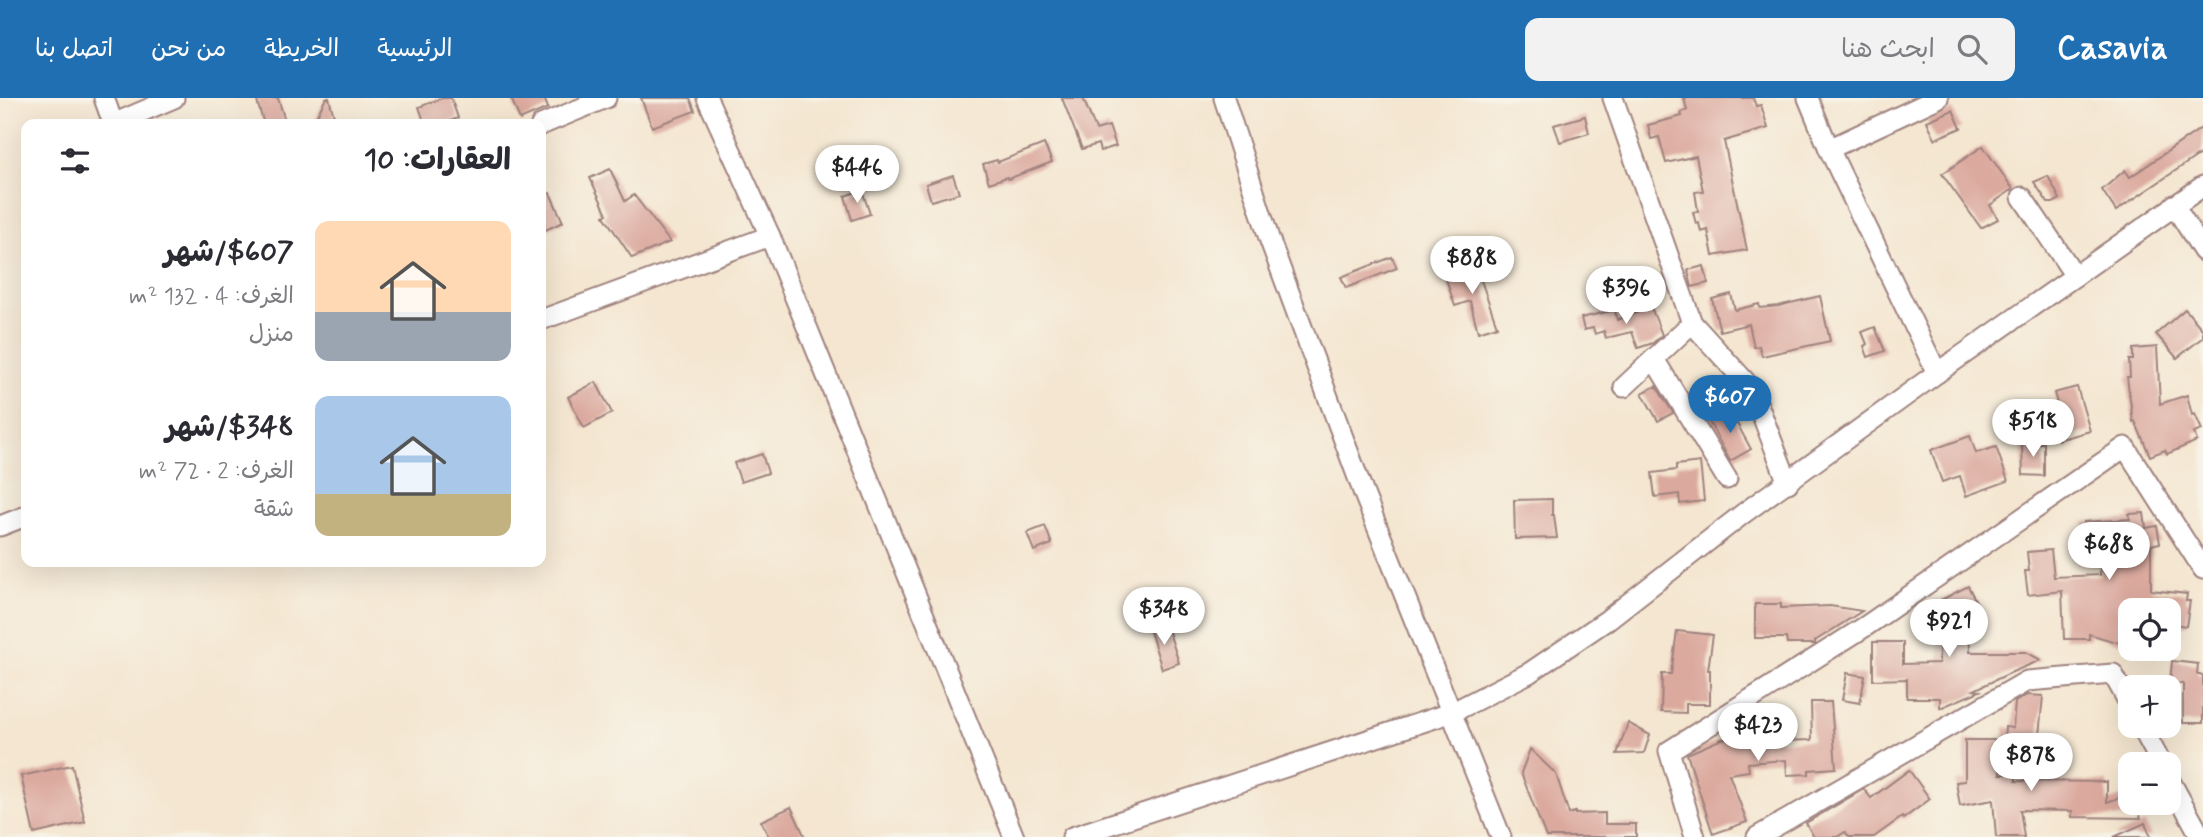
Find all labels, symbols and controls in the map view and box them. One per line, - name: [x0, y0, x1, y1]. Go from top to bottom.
- search box: [1525, 18, 2015, 81]
- text: Casavia: [2057, 27, 2168, 71]
- icon: search: [1953, 30, 1991, 68]
- text: ابحث هنا: [1841, 33, 1935, 67]
- text: اتصل بنا: [35, 34, 113, 65]
- text: من نحن: [151, 34, 226, 65]
- text: الخريطة: [264, 34, 339, 65]
- text: الرئيسية: [377, 34, 453, 65]
- text: العقارات: 10: [364, 141, 511, 180]
- icon: filters: [56, 142, 94, 180]
- pin: $446: [816, 146, 898, 205]
- text: $446: [831, 153, 883, 183]
- text: $607/شهر: [164, 233, 294, 272]
- pin: $888: [1431, 236, 1513, 296]
- text: $888: [1446, 244, 1498, 274]
- icon: home: [371, 249, 455, 333]
- pin: $396: [1585, 266, 1667, 326]
- text: $396: [1602, 274, 1650, 304]
- text: الغرف: 4 · 132 m²: [129, 282, 294, 312]
- text: منزل: [249, 320, 294, 350]
- pin: $607: [1689, 376, 1771, 435]
- text: $607: [1704, 383, 1756, 413]
- pin: $518: [1992, 400, 2074, 459]
- text: $518: [2008, 407, 2058, 437]
- text: $348/شهر: [165, 408, 294, 447]
- icon: home: [371, 424, 455, 508]
- text: الغرف: 2 · 72 m²: [139, 457, 294, 487]
- text: شقة: [254, 495, 294, 525]
- pin: $688: [2068, 522, 2150, 582]
- text: $688: [2084, 530, 2134, 560]
- pin: $348: [1123, 588, 1205, 647]
- text: $348: [1139, 595, 1189, 625]
- map controls: [2118, 598, 2181, 815]
- button: locate: [2118, 598, 2181, 661]
- pin: $921: [1908, 600, 1990, 659]
- text: $921: [1926, 607, 1972, 637]
- button: +: [2118, 675, 2181, 738]
- pin: $423: [1717, 704, 1799, 763]
- text: $423: [1734, 711, 1782, 741]
- pin: $878: [1990, 734, 2072, 793]
- text: $878: [2006, 741, 2056, 771]
- button: −: [2118, 752, 2181, 815]

